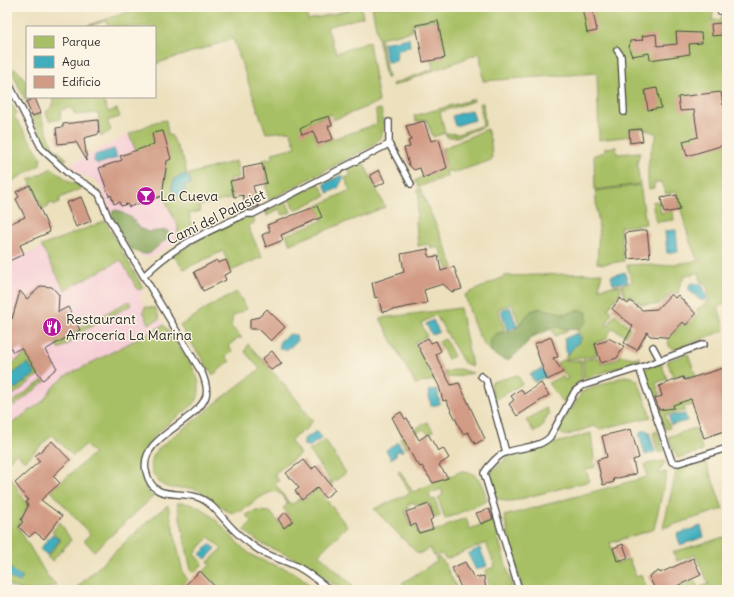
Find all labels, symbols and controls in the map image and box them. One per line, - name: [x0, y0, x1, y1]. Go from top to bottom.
- legend: [26, 26, 156, 98]
- text: Parque: [62, 34, 101, 49]
- text: Agua: [62, 54, 90, 69]
- text: Edificio: [62, 74, 101, 89]
- bar icon: La Cueva: [135, 185, 157, 207]
- street label: Camí del Palasiet: [164, 185, 268, 249]
- place label: La Cueva: [160, 187, 218, 205]
- place label: Restaurant Arrocería La Marina: [66, 310, 192, 344]
- restaurant icon: Restaurant Arrocería La Marina: [41, 316, 63, 338]

